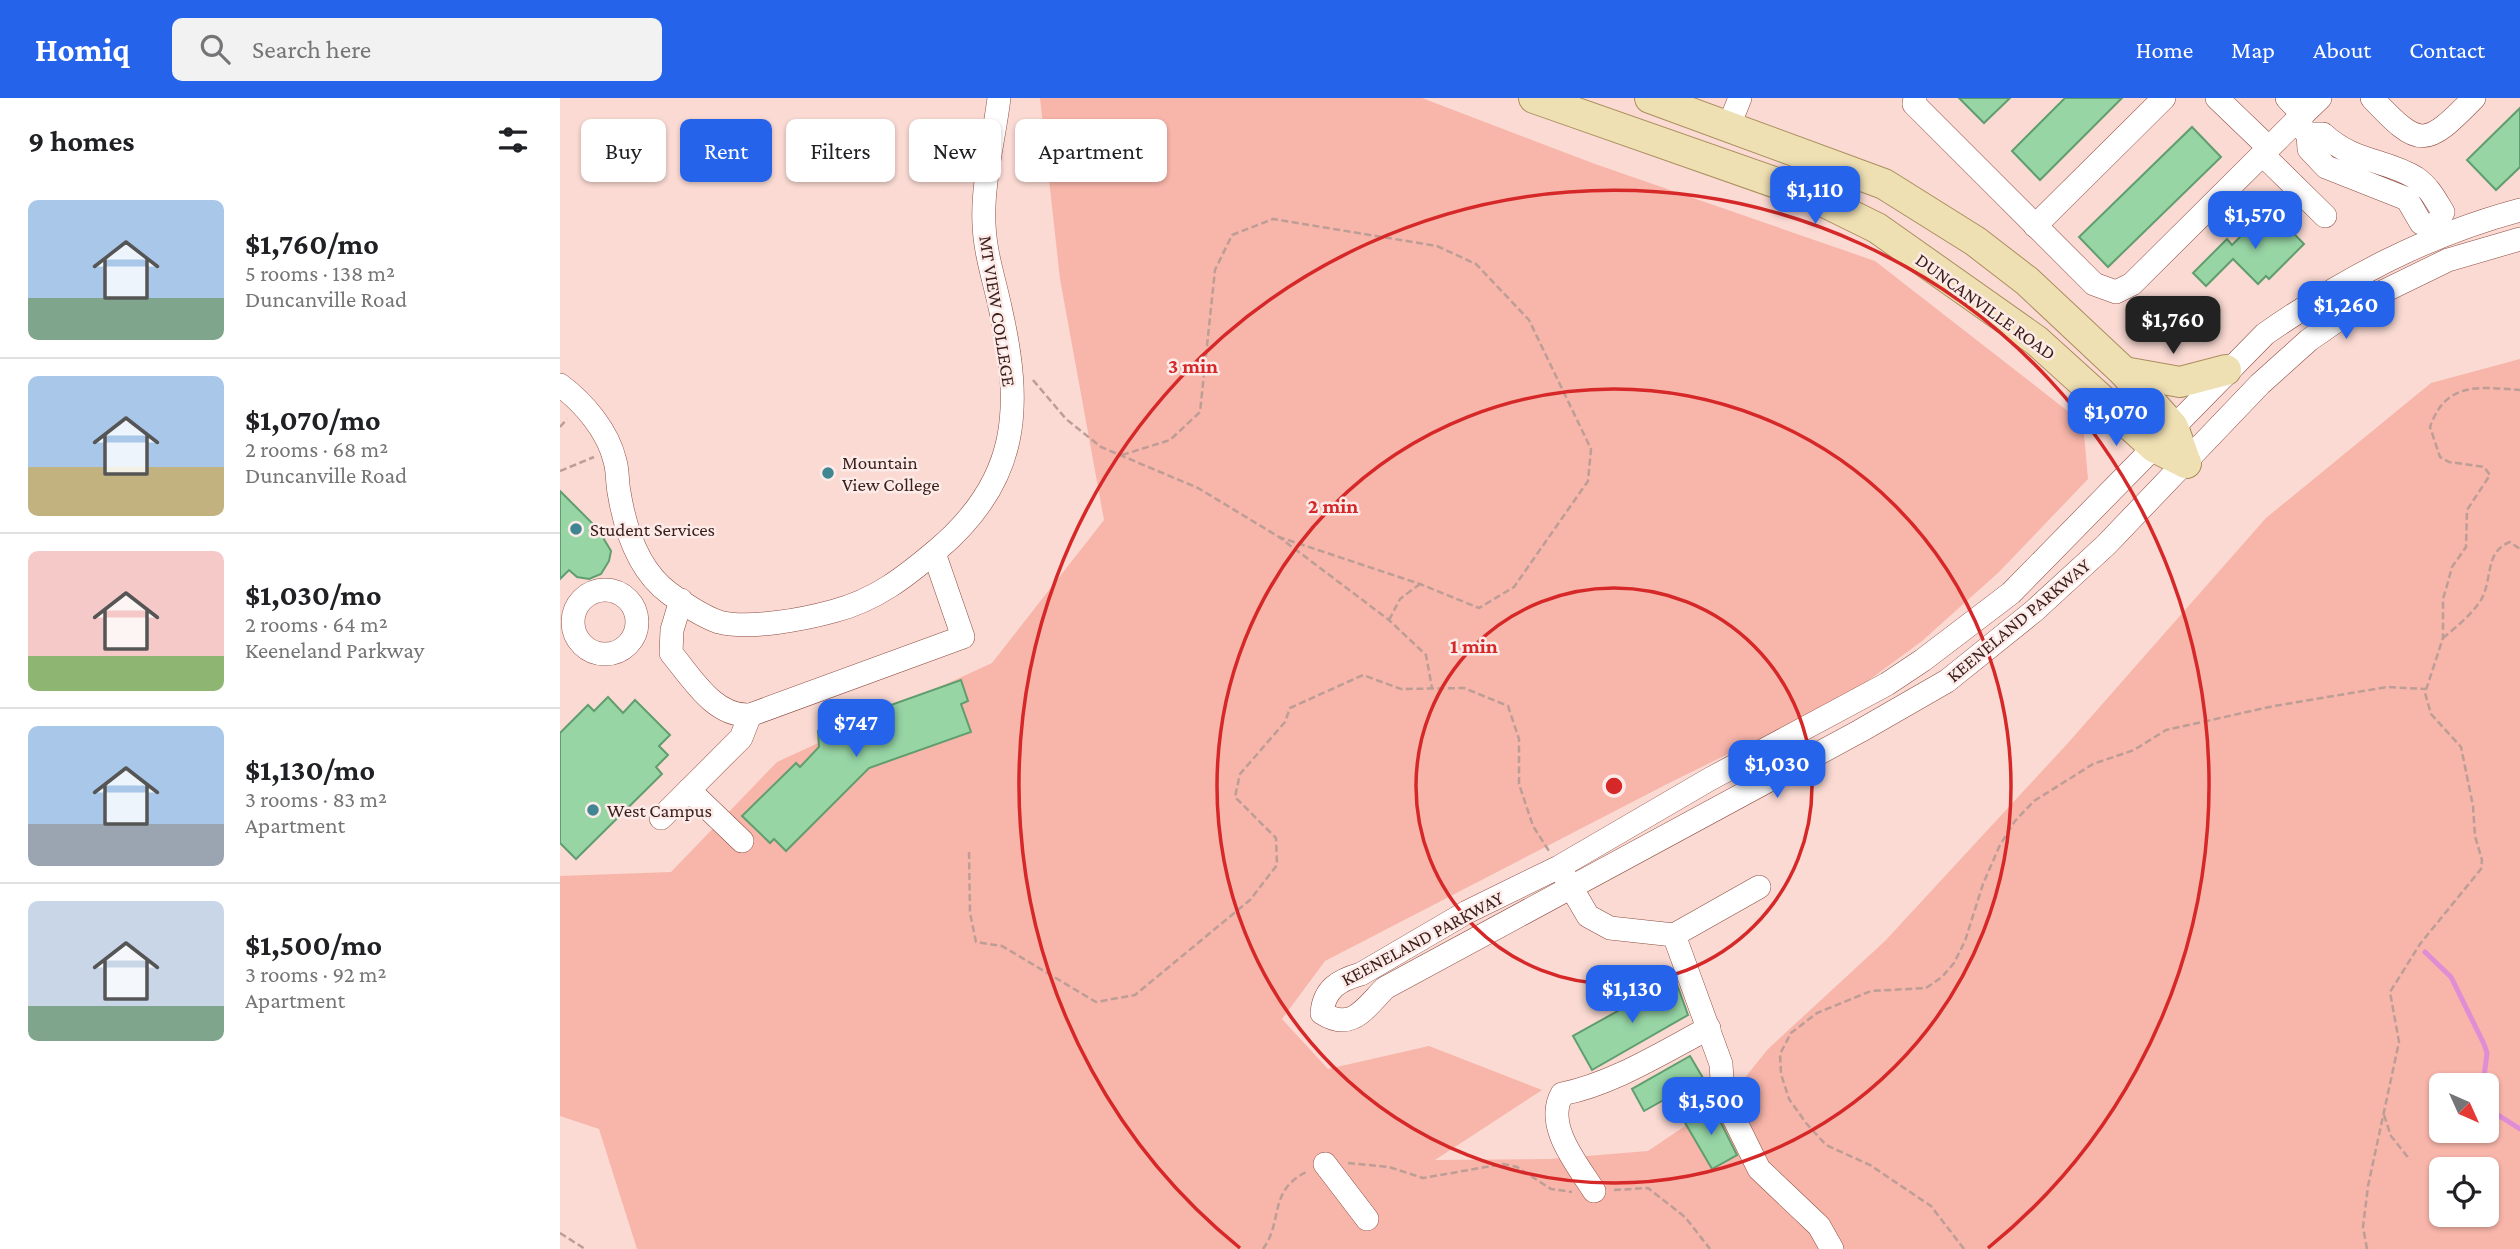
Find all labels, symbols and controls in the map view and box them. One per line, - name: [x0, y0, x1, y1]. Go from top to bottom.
- search box: [172, 18, 662, 81]
- icon: search: [196, 30, 234, 68]
- text: Homiq: [35, 31, 130, 68]
- text: Search here: [252, 35, 371, 64]
- text: Home: [2136, 36, 2193, 63]
- text: Map: [2231, 36, 2275, 63]
- text: About: [2313, 36, 2371, 63]
- text: Contact: [2409, 36, 2485, 63]
- chip: Buy: [581, 119, 666, 182]
- chip: Rent: [680, 119, 772, 182]
- chip: Filters: [786, 119, 895, 182]
- chip: New: [909, 119, 1001, 182]
- chip: Apartment: [1015, 119, 1167, 182]
- icon: filters: [494, 121, 532, 159]
- text: 9 homes: [28, 124, 135, 157]
- pin: $1,110: [1758, 166, 1872, 226]
- text: $1,110: [1786, 176, 1844, 202]
- pin: $1,570: [2198, 192, 2312, 251]
- text: $1,570: [2224, 201, 2286, 227]
- text: $1,760/mo: [245, 227, 379, 260]
- icon: home: [84, 228, 168, 312]
- street label: MT VIEW COLLEGE: [975, 234, 1020, 388]
- street label: DUNCANVILLE ROAD: [1912, 249, 2060, 364]
- text: 5 rooms · 138 m²: [245, 260, 395, 286]
- pin: $1,260: [2289, 282, 2403, 341]
- text: Duncanville Road: [245, 286, 407, 312]
- text: $1,260: [2314, 291, 2378, 317]
- pin: $1,760: [2116, 296, 2230, 356]
- text: $1,760: [2141, 306, 2205, 332]
- text: 3 min: [1168, 354, 1218, 378]
- pin: $1,070: [2059, 388, 2173, 448]
- text: $1,070: [2084, 398, 2148, 424]
- text: $1,070/mo: [245, 403, 381, 436]
- icon: home: [84, 404, 168, 488]
- text: 2 rooms · 68 m²: [245, 436, 388, 462]
- place label: Mountain View College: [842, 452, 940, 495]
- text: Duncanville Road: [245, 462, 407, 488]
- marker: Mountain View College: [820, 465, 836, 481]
- text: 2 min: [1308, 494, 1358, 518]
- place label: Student Services: [590, 519, 715, 540]
- marker: Student Services: [568, 521, 584, 537]
- street label: KEENELAND PARKWAY: [1942, 554, 2095, 686]
- text: $1,030/mo: [245, 578, 382, 611]
- icon: home: [84, 579, 168, 663]
- text: 2 rooms · 64 m²: [245, 611, 388, 637]
- text: 1 min: [1450, 634, 1498, 658]
- text: Keeneland Parkway: [245, 637, 424, 663]
- pin: $747: [815, 700, 897, 759]
- text: $747: [834, 709, 878, 735]
- pin: $1,030: [1720, 740, 1834, 800]
- text: $1,030: [1744, 750, 1810, 776]
- text: $1,130/mo: [245, 753, 375, 786]
- icon: home: [84, 754, 168, 838]
- centre of rings: [1602, 774, 1626, 798]
- text: 3 rooms · 83 m²: [245, 786, 387, 812]
- place label: West Campus: [607, 800, 712, 821]
- marker: West Campus: [585, 802, 601, 818]
- text: Apartment: [245, 812, 345, 838]
- street label: KEENELAND PARKWAY: [1338, 886, 1508, 990]
- text: $1,500/mo: [245, 928, 382, 961]
- icon: home: [84, 929, 168, 1013]
- text: 3 rooms · 92 m²: [245, 961, 386, 987]
- pin: $1,130: [1575, 965, 1689, 1025]
- text: $1,130: [1602, 975, 1662, 1001]
- text: Apartment: [245, 987, 345, 1013]
- north arrow: [2429, 1073, 2499, 1143]
- map controls: [2429, 1073, 2499, 1227]
- pin: $1,500: [1654, 1077, 1768, 1137]
- text: $1,500: [1678, 1087, 1744, 1113]
- button: locate: [2429, 1157, 2499, 1227]

